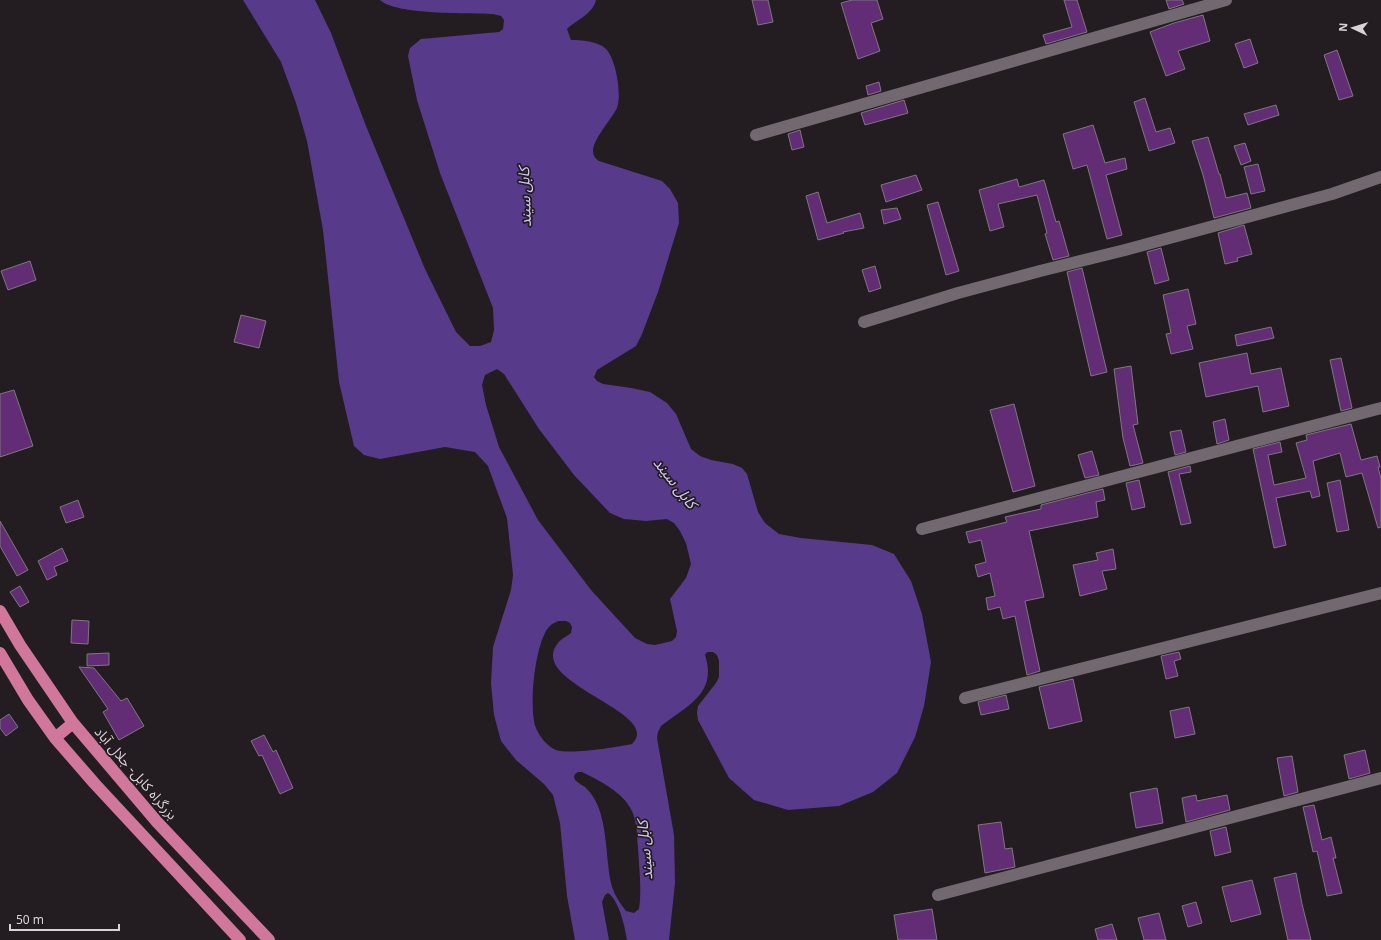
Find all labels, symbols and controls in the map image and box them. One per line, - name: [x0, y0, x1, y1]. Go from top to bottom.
- north arrow: [1333, 8, 1373, 48]
- text: N: [1332, 22, 1355, 33]
- water label: کابل سيند: [508, 164, 542, 228]
- water label: کابل سيند: [644, 450, 708, 519]
- street label: بزرگراه کابل- جلال آباد: [86, 720, 185, 827]
- water label: کابل سيند: [626, 816, 664, 881]
- scale bar: [10, 906, 119, 932]
- text: 50 m: [16, 908, 44, 933]

